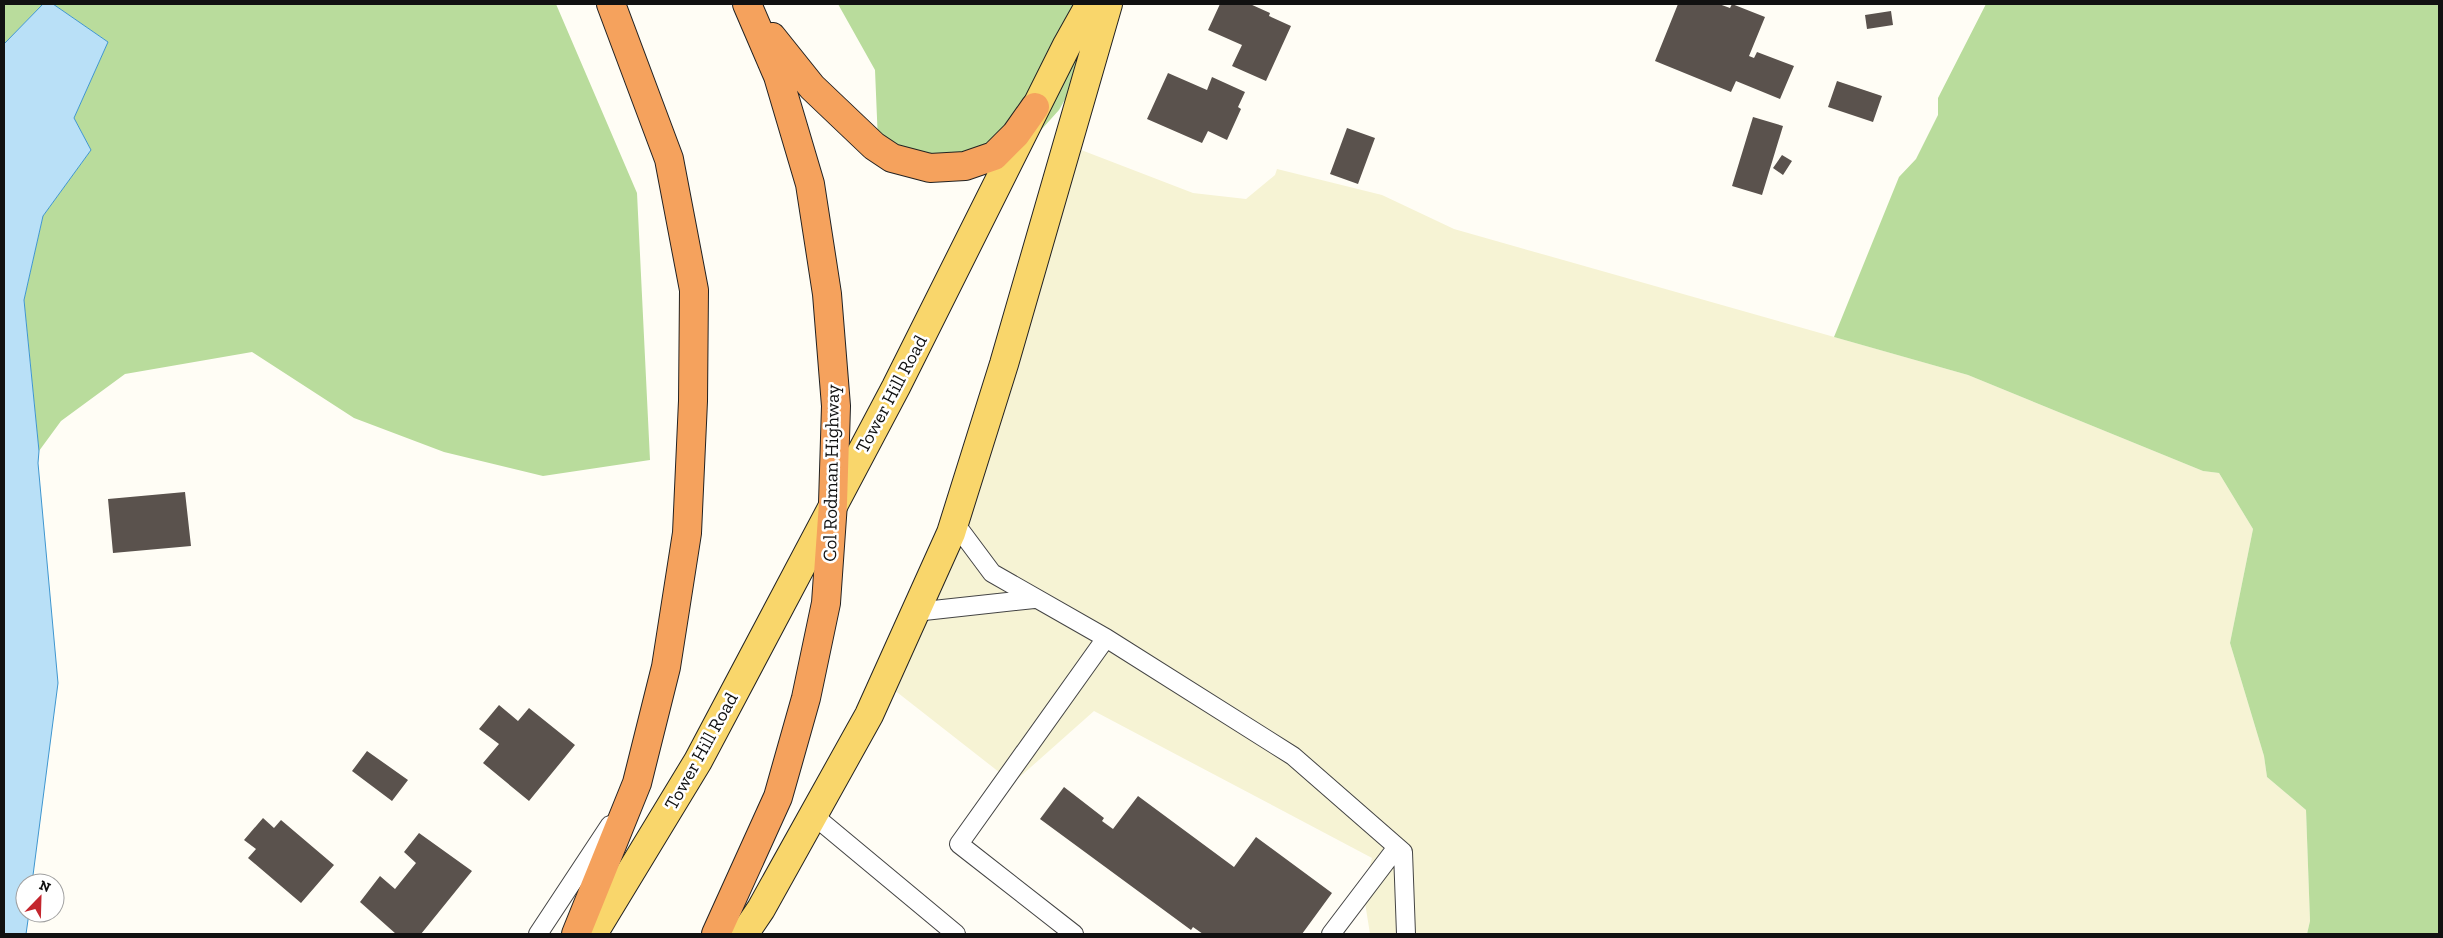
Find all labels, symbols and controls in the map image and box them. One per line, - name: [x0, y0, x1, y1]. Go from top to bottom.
- street label: Tower Hill Road: [850, 331, 932, 457]
- street label: Col Rodman Highway: [818, 384, 844, 562]
- street label: Tower Hill Road: [659, 688, 743, 814]
- north arrow: [15, 873, 65, 923]
- text: N: [37, 877, 53, 897]

